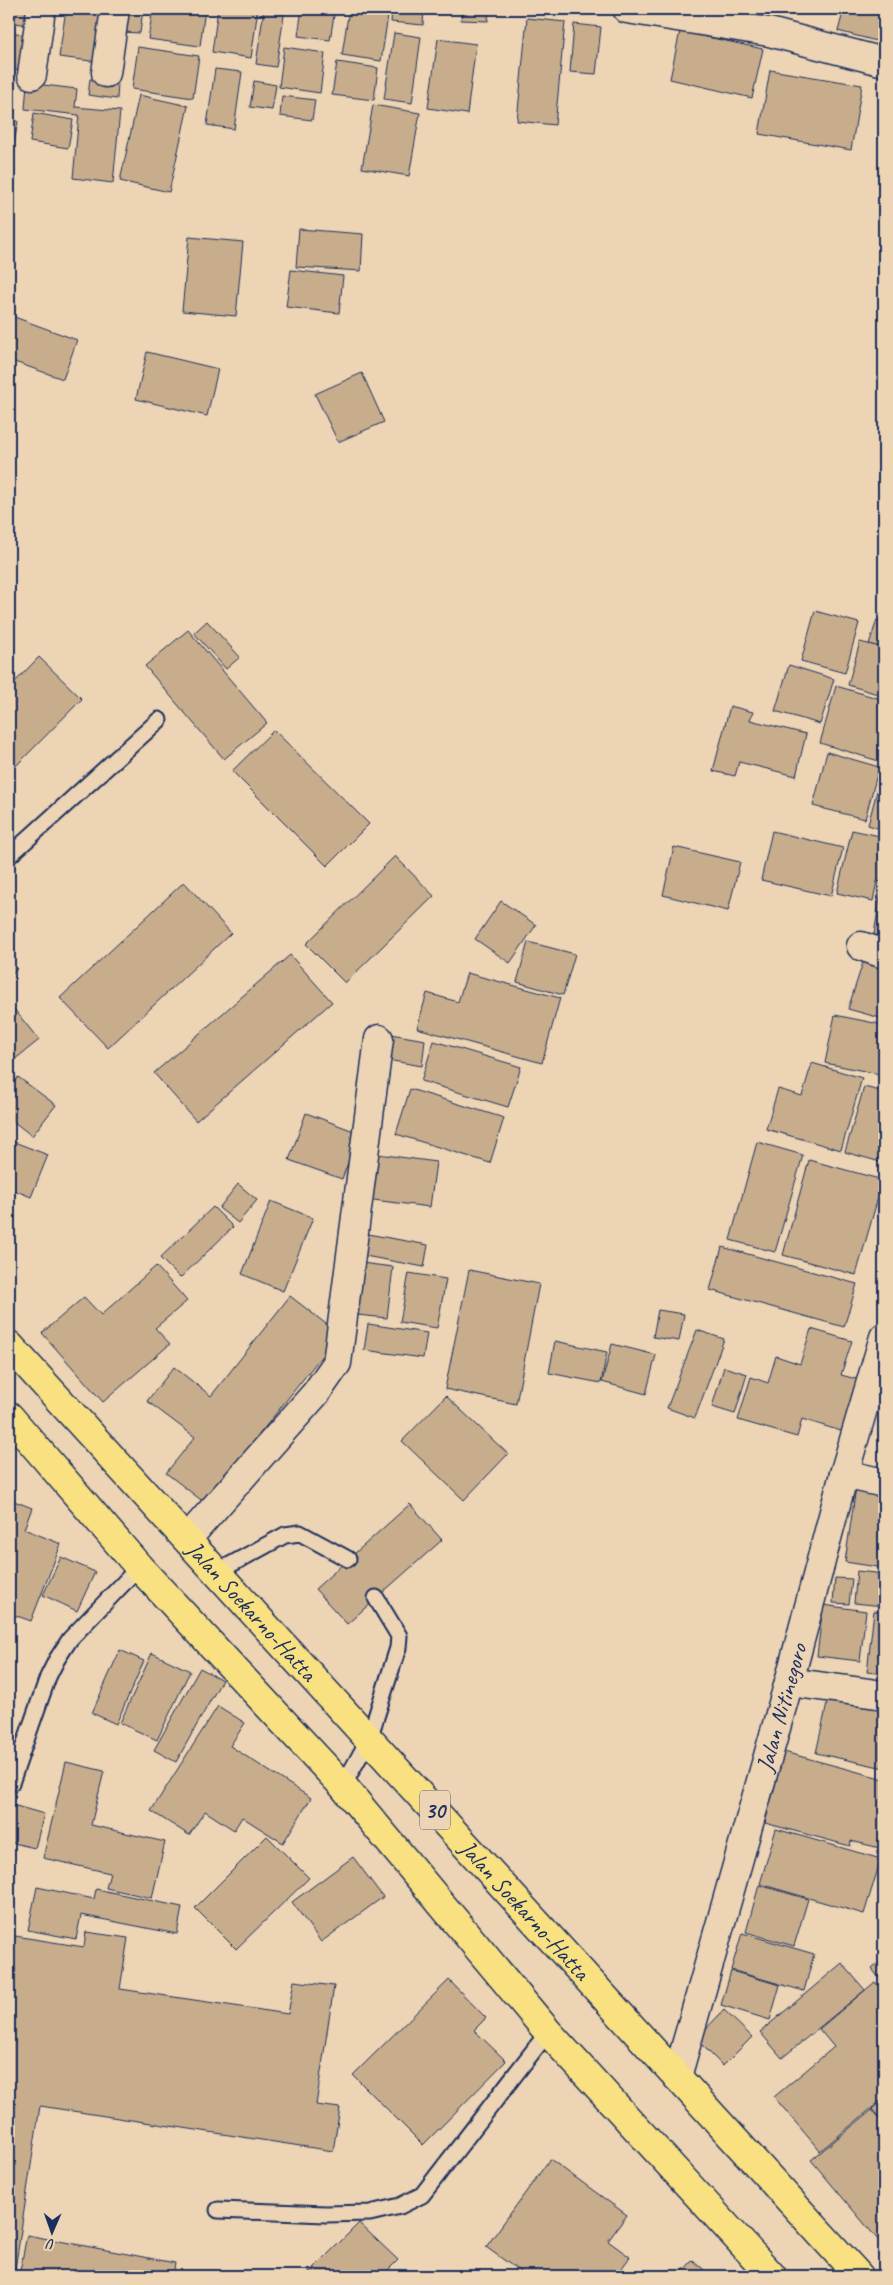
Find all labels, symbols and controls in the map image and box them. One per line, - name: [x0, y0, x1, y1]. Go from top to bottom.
- street label: Jalan Soekarno-Hatta: [179, 1534, 324, 1688]
- street label: Jalan Nitinegoro: [749, 1639, 814, 1776]
- road number: 30: [420, 1790, 450, 1830]
- street label: Jalan Soekarno-Hatta: [453, 1833, 597, 1987]
- north arrow: [28, 2208, 78, 2258]
- text: U: [45, 2236, 55, 2253]

